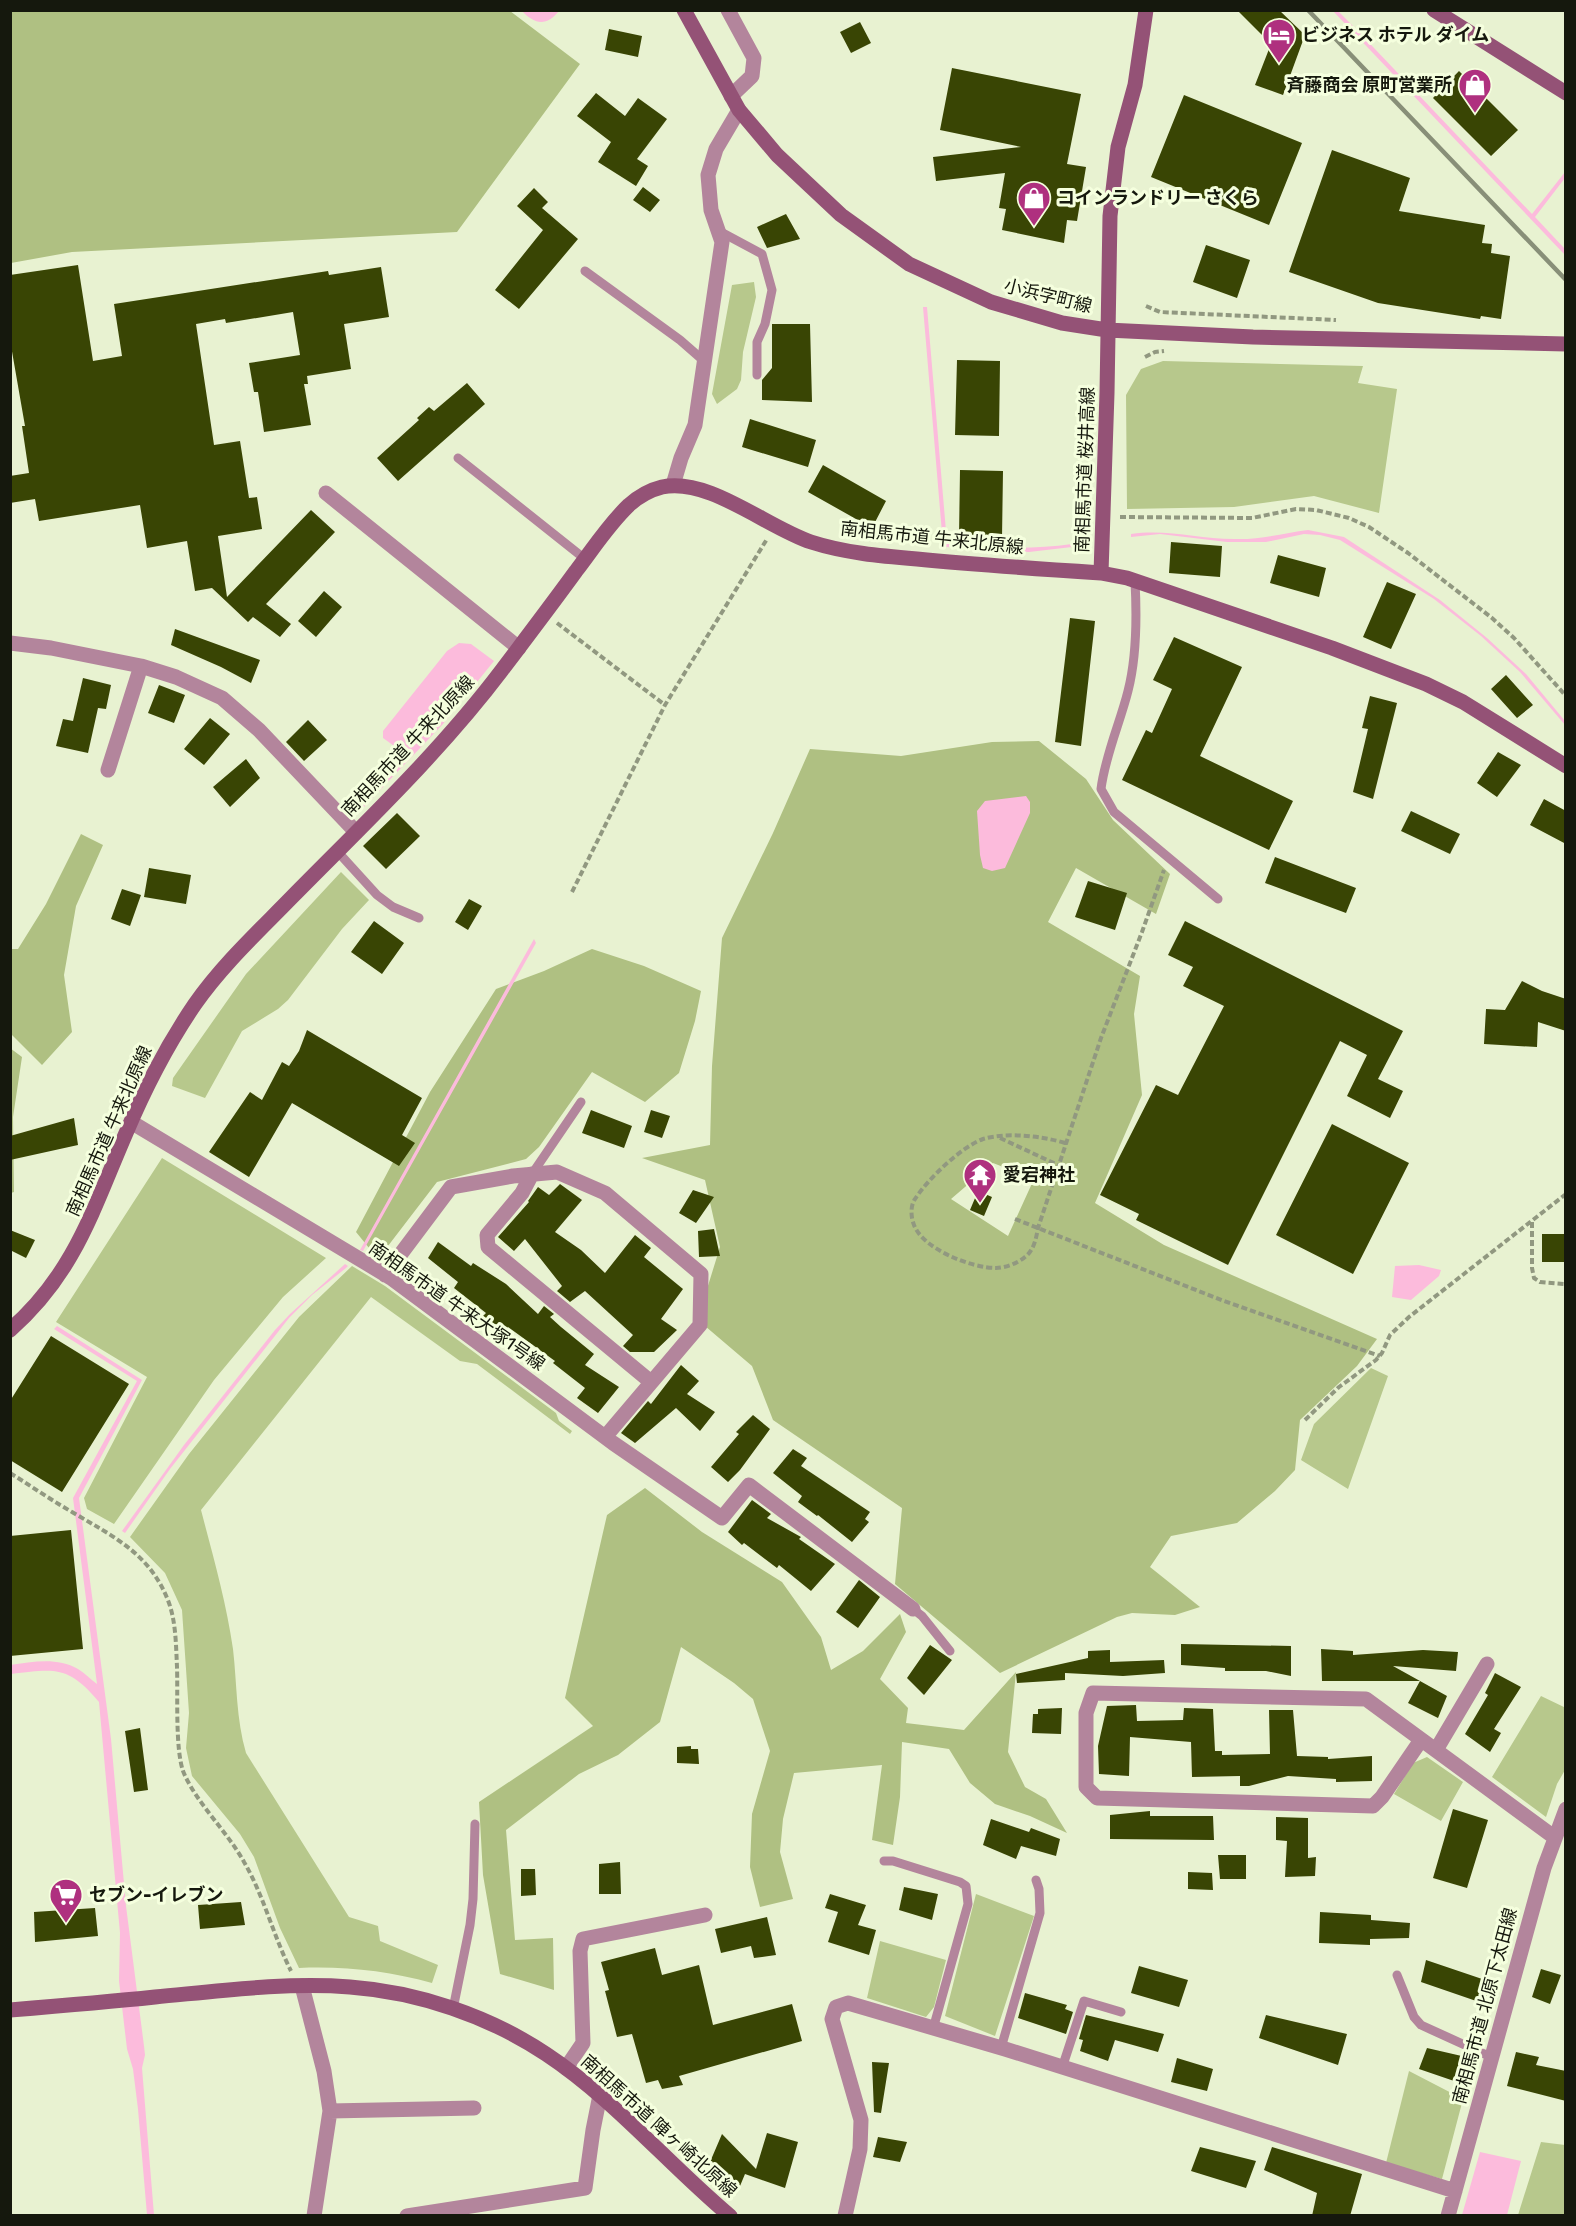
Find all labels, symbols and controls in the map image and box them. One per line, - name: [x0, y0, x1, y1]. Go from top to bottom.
- hotel icon: ビジネス ホテル ダイム: [1261, 17, 1297, 64]
- place label: ビジネス ホテル ダイム: [1302, 24, 1489, 46]
- shop icon: 斉藤商会 原町営業所: [1457, 67, 1493, 114]
- place label: 斉藤商会 原町営業所: [1286, 74, 1452, 96]
- shop icon: コインランドリー さくら: [1016, 180, 1052, 227]
- place label: コインランドリー さくら: [1057, 187, 1259, 209]
- street label: 小浜字町線: [1002, 274, 1094, 318]
- street label: 南相馬市道 桜井高線: [1071, 386, 1099, 554]
- street label: 南相馬市道 牛来北原線: [839, 517, 1025, 559]
- street label: 南相馬市道 牛来北原線: [337, 671, 479, 821]
- street label: 南相馬市道 牛来北原線: [61, 1042, 157, 1220]
- temple icon: 愛宕神社: [962, 1157, 998, 1204]
- place label: 愛宕神社: [1003, 1164, 1075, 1186]
- street label: 南相馬市道 牛来大塚1号線: [365, 1237, 549, 1375]
- supermarket icon: セブン-イレブン: [48, 1877, 84, 1924]
- place label: セブン-イレブン: [89, 1884, 224, 1906]
- street label: 南相馬市道 北原下太田線: [1448, 1905, 1522, 2107]
- street label: 南相馬市道 陣ヶ崎北原線: [576, 2050, 742, 2202]

